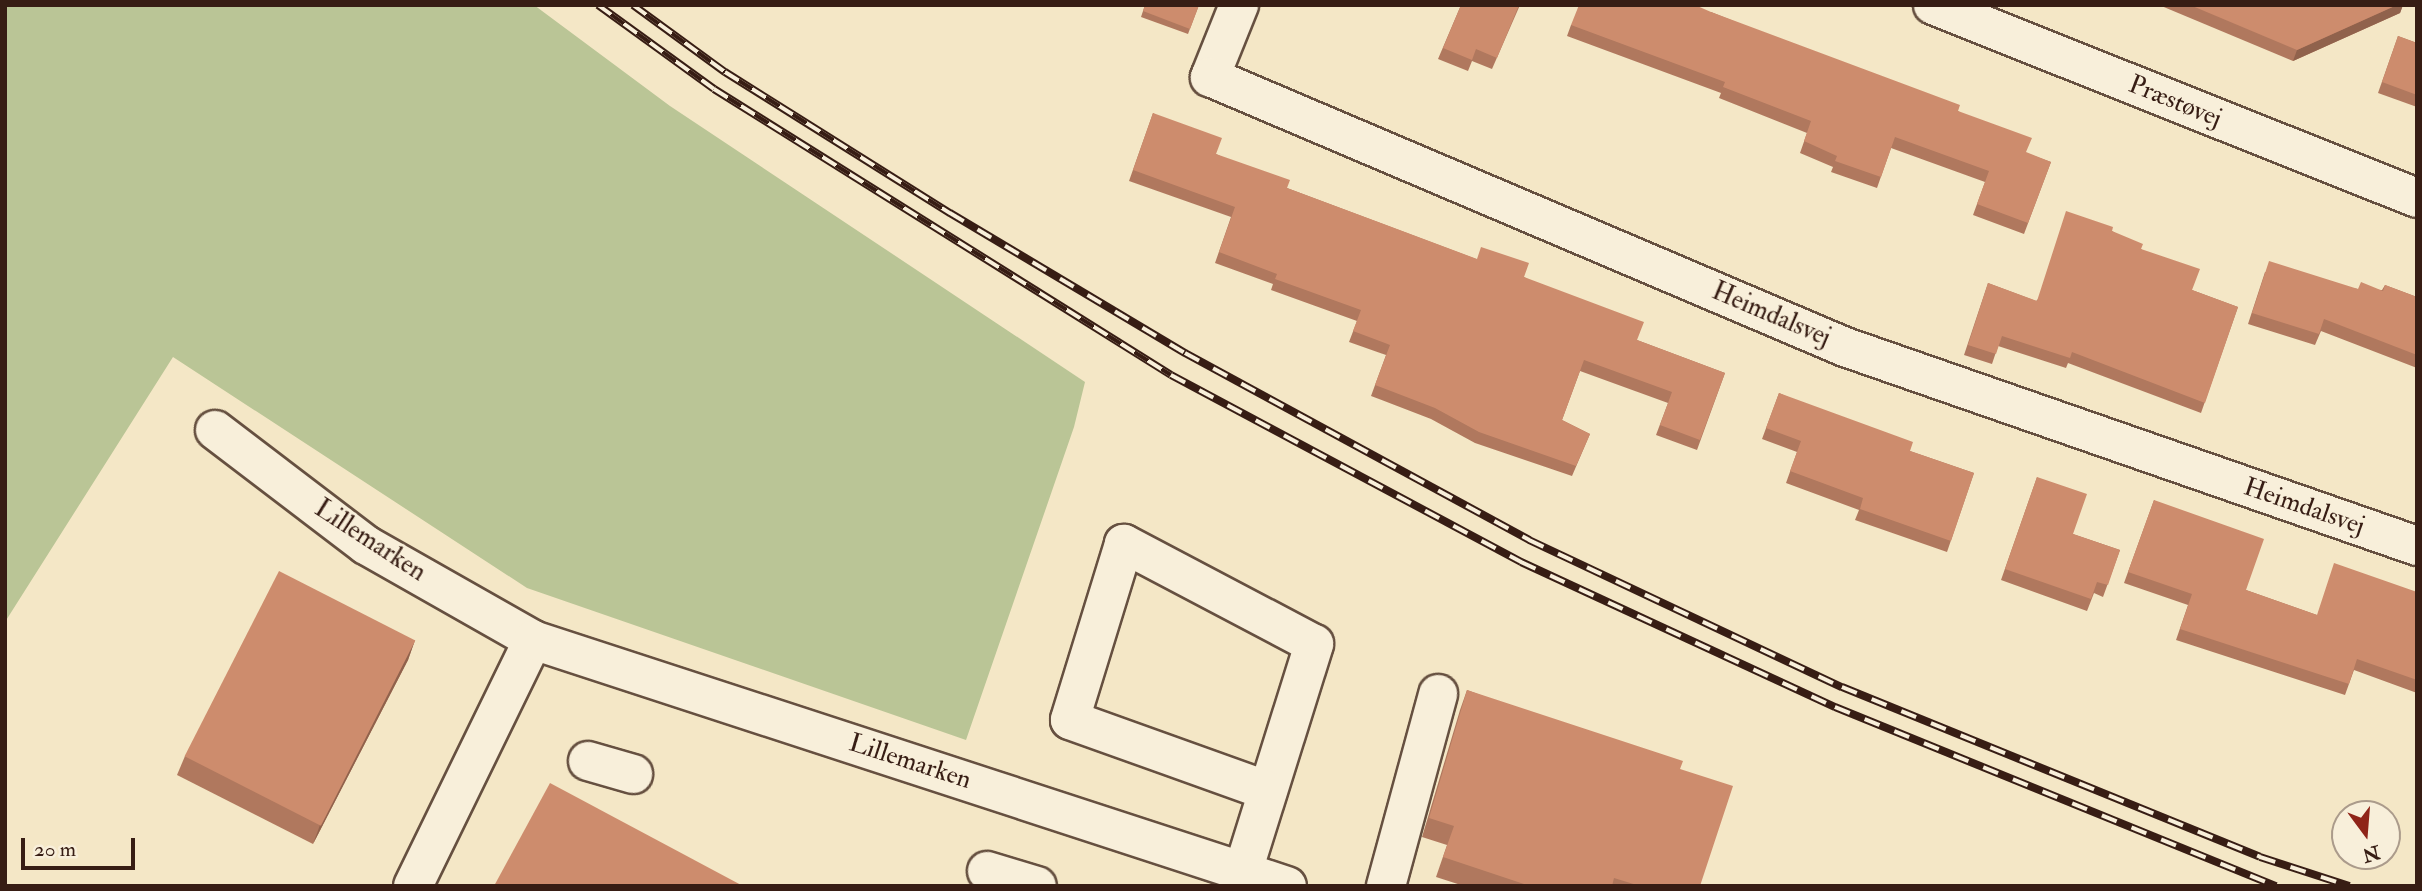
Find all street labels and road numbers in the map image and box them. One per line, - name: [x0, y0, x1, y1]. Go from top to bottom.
- street label: Præstøvej: [2124, 69, 2226, 135]
- street label: Heimdalsvej: [1707, 276, 1835, 354]
- street label: Heimdalsvej: [2239, 472, 2369, 542]
- street label: Lillemarken: [308, 493, 432, 589]
- street label: Lillemarken: [845, 728, 975, 796]

